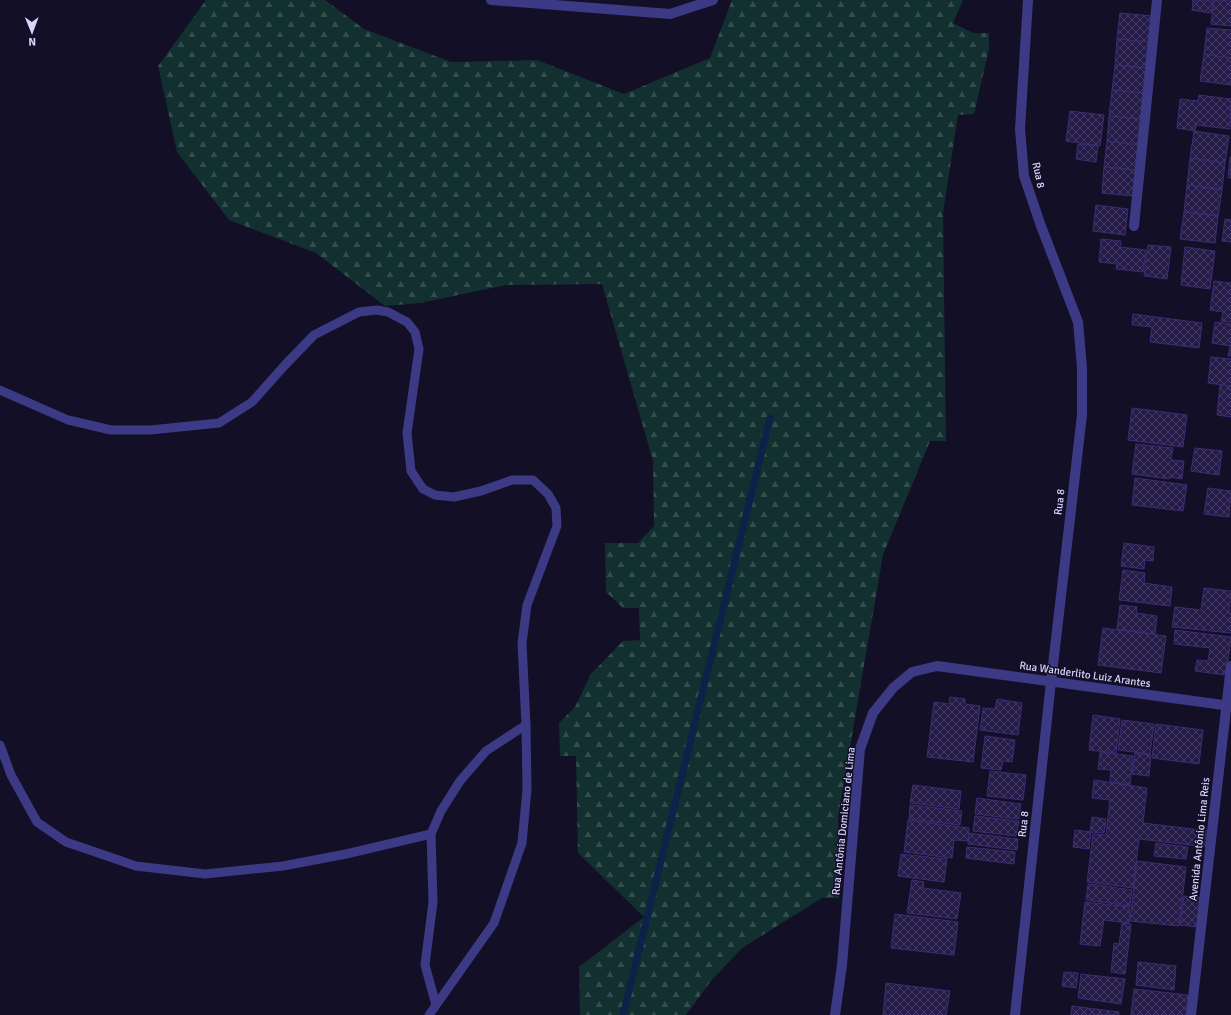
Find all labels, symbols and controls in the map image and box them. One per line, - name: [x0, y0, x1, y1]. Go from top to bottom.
- north arrow: [12, 12, 52, 52]
- text: N: [28, 35, 36, 48]
- street label: Rua 8: [1029, 161, 1048, 189]
- street label: Rua 8: [1051, 488, 1068, 516]
- street label: Rua Wanderlito Luiz Arantes: [1018, 659, 1152, 690]
- street label: Rua Antônia Domiciano de Lima: [829, 746, 858, 896]
- street label: Avenida Antônio Lima Reis: [1187, 776, 1212, 901]
- street label: Rua 8: [1016, 810, 1031, 838]

